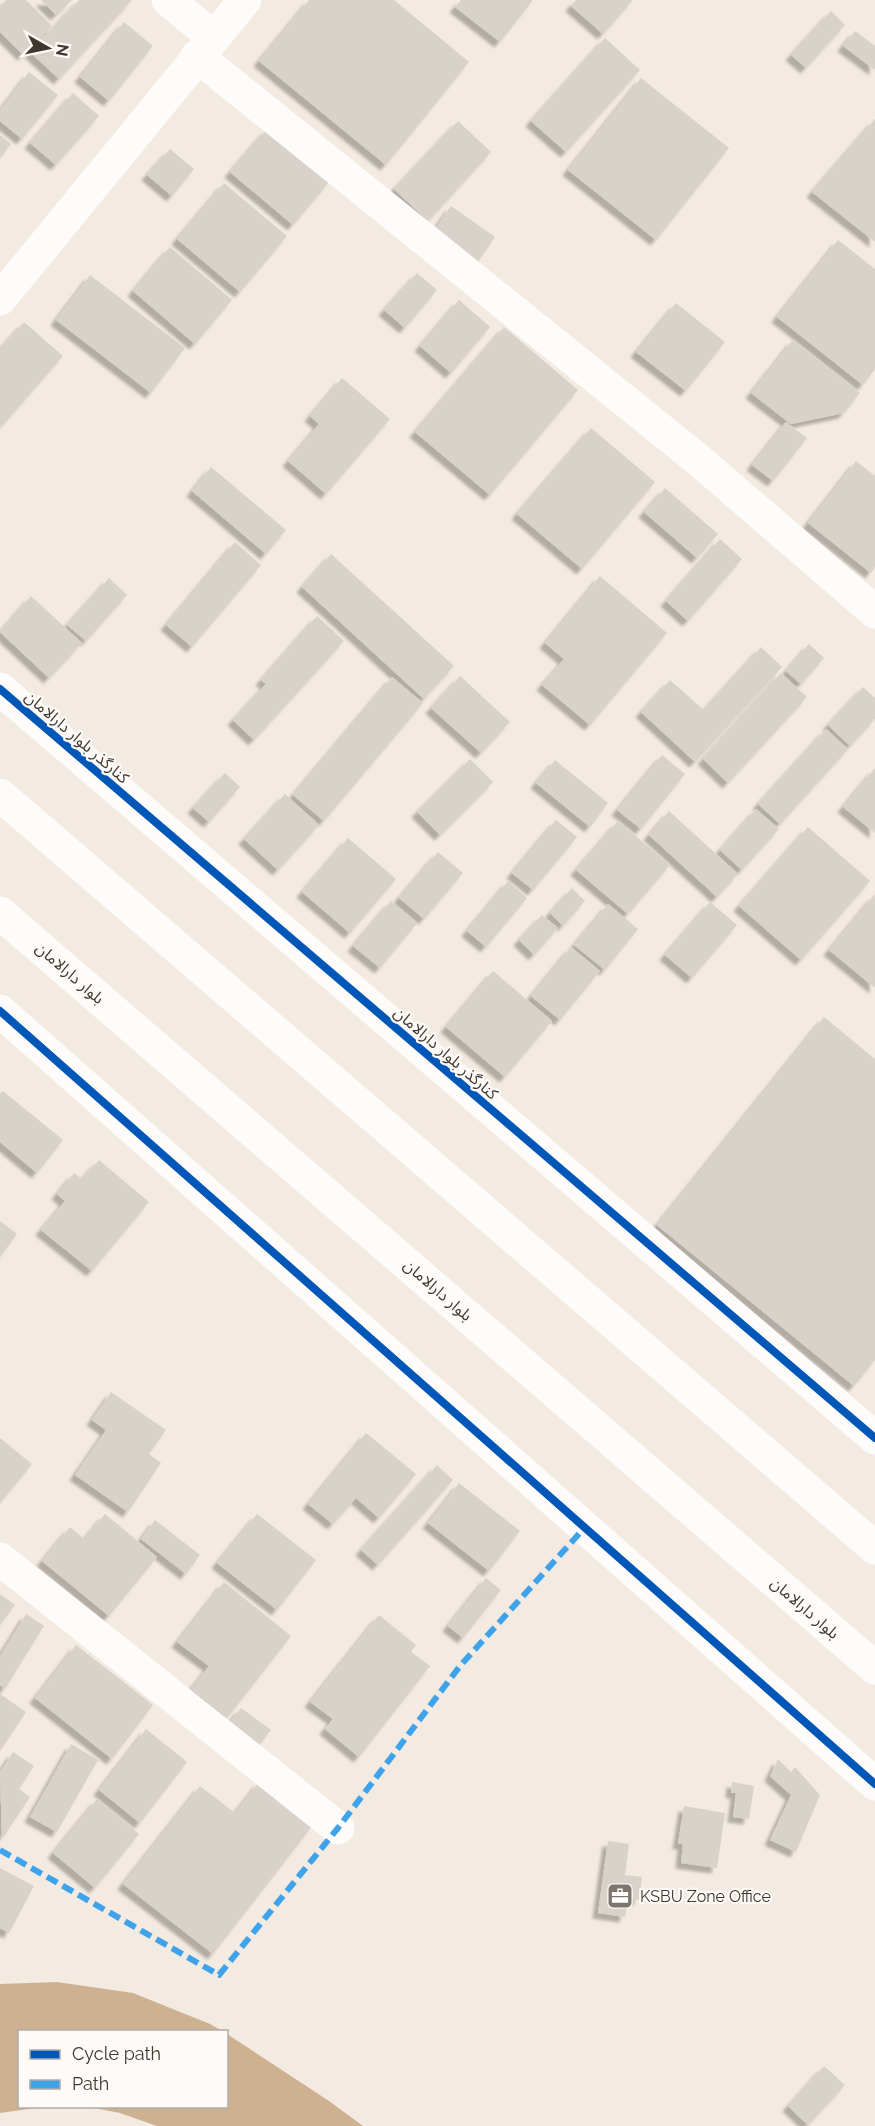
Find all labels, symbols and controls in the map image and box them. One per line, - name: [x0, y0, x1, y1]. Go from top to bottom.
- north arrow: [18, 18, 78, 78]
- text: N: [52, 43, 73, 58]
- street label: کنارگذر بلوار دارالامان: [21, 687, 133, 788]
- street label: بلوار دارالامان: [32, 938, 108, 1008]
- street label: کنارگذر بلوار دارالامان: [390, 1003, 502, 1104]
- street label: بلوار دارالامان: [400, 1255, 476, 1325]
- street label: بلوار دارالامان: [767, 1573, 843, 1643]
- office icon: KSBU Zone Office: [605, 1881, 635, 1911]
- place label: KSBU Zone Office: [640, 1887, 771, 1906]
- legend: [18, 2030, 228, 2108]
- text: Cycle path: [72, 2043, 161, 2064]
- text: Path: [72, 2073, 109, 2094]

